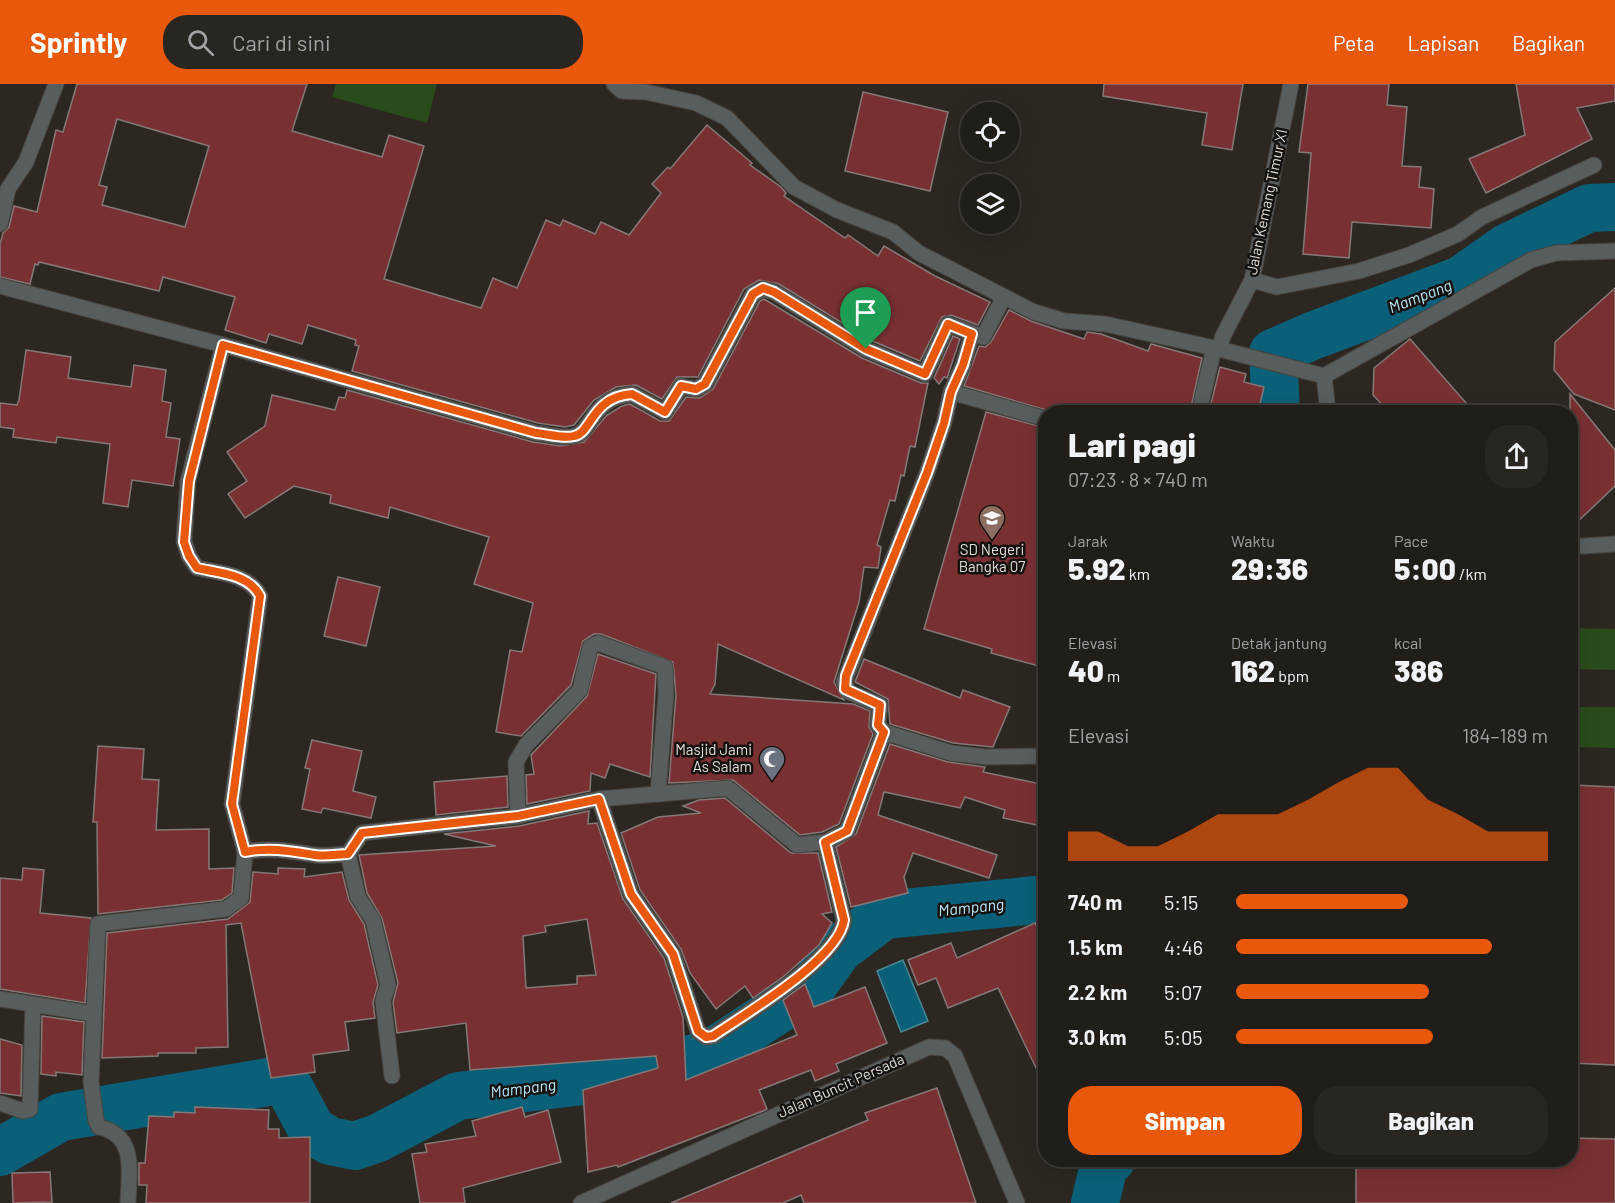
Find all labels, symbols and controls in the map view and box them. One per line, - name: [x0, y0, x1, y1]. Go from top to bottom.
- search box: [163, 15, 583, 69]
- text: Sprintly: [30, 25, 127, 59]
- icon: search: [184, 26, 217, 59]
- text: Cari di sini: [232, 29, 331, 55]
- text: Peta: [1333, 30, 1374, 55]
- text: Lapisan: [1407, 30, 1479, 55]
- text: Bagikan: [1512, 30, 1585, 55]
- map controls: [960, 102, 1020, 234]
- button: locate: [960, 102, 1020, 162]
- street label: Jalan Kemang Timur XI: [1242, 127, 1290, 276]
- button: layers: [960, 174, 1020, 234]
- water label: Mampang: [1386, 275, 1454, 316]
- pin: [840, 287, 891, 349]
- icon: arrive: [849, 296, 882, 329]
- text: Lari pagi: [1068, 424, 1196, 464]
- button: share: [1485, 425, 1548, 488]
- text: 07:23 · 8 × 740 m: [1068, 467, 1208, 491]
- school or university icon: SD Negeri Bangka 07: [977, 503, 1007, 541]
- text: Jarak: [1068, 531, 1107, 550]
- text: Waktu: [1231, 531, 1275, 550]
- text: Pace: [1394, 531, 1428, 550]
- place label: SD Negeri Bangka 07: [959, 540, 1025, 575]
- text: 5.92: [1068, 550, 1125, 586]
- text: 29:36: [1231, 550, 1308, 586]
- text: 5:00: [1394, 550, 1456, 586]
- text: km: [1125, 564, 1150, 583]
- text: /km: [1456, 564, 1487, 583]
- text: Elevasi: [1068, 633, 1117, 652]
- text: Detak jantung: [1231, 633, 1327, 652]
- text: kcal: [1394, 633, 1422, 652]
- text: 40: [1068, 652, 1104, 688]
- text: 162: [1231, 652, 1275, 688]
- text: 386: [1394, 652, 1443, 688]
- text: m: [1104, 666, 1120, 685]
- text: bpm: [1275, 666, 1309, 685]
- text: Elevasi: [1068, 723, 1129, 747]
- text: 184–189 m: [1462, 723, 1548, 747]
- place label: Masjid Jami As Salam: [675, 740, 752, 775]
- mosque icon: Masjid Jami As Salam: [757, 744, 787, 782]
- text: 740 m: [1068, 890, 1122, 914]
- text: 5:15: [1164, 890, 1198, 914]
- water label: Mampang: [937, 894, 1005, 919]
- text: 1.5 km: [1068, 935, 1123, 959]
- text: 4:46: [1164, 935, 1203, 959]
- text: 2.2 km: [1068, 980, 1127, 1004]
- text: 5:07: [1164, 980, 1202, 1004]
- text: 3.0 km: [1068, 1025, 1126, 1049]
- text: 5:05: [1164, 1025, 1203, 1049]
- street label: Jalan Buncit Persada: [775, 1049, 907, 1121]
- water label: Mampang: [489, 1074, 557, 1101]
- button: Simpan: [1068, 1086, 1302, 1155]
- button: Bagikan: [1314, 1086, 1548, 1155]

